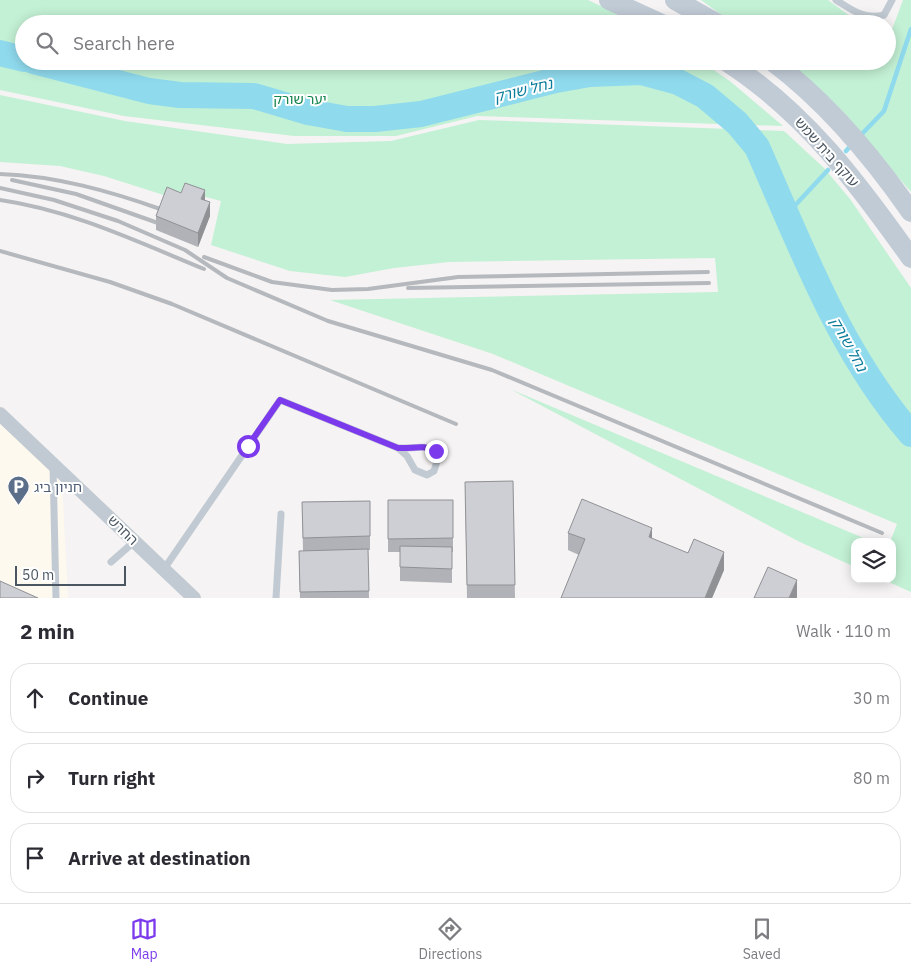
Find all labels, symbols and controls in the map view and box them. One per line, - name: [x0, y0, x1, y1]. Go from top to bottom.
- search box: [15, 15, 896, 70]
- icon: search: [33, 29, 61, 57]
- text: Search here: [73, 31, 175, 55]
- water label: נחל שורק: [492, 73, 555, 106]
- park label: יער שורק: [273, 90, 327, 108]
- street label: עוקף בית שמש: [791, 113, 863, 191]
- water label: נחל שורק: [826, 313, 872, 376]
- route start: [237, 435, 260, 458]
- route end: [425, 440, 448, 463]
- parking icon: חניון ביג: [6, 475, 30, 506]
- place label: חניון ביג: [34, 478, 82, 496]
- street label: החרש: [104, 511, 142, 549]
- map controls: [851, 538, 896, 583]
- button: layers: [851, 538, 896, 583]
- scale bar: [15, 563, 126, 586]
- text: 50 m: [22, 566, 54, 584]
- text: 2 min: [20, 617, 75, 645]
- text: Walk · 110 m: [796, 621, 891, 641]
- icon: ahead: [21, 684, 49, 712]
- text: Continue: [68, 686, 148, 710]
- text: 30 m: [853, 688, 890, 708]
- icon: right: [21, 764, 49, 792]
- text: Turn right: [68, 766, 155, 790]
- text: 80 m: [853, 768, 890, 788]
- icon: arrive: [21, 844, 49, 872]
- text: Arrive at destination: [68, 846, 251, 870]
- tab: Map: [130, 915, 158, 963]
- tab: Directions: [419, 915, 482, 963]
- tab: Saved: [743, 915, 781, 963]

